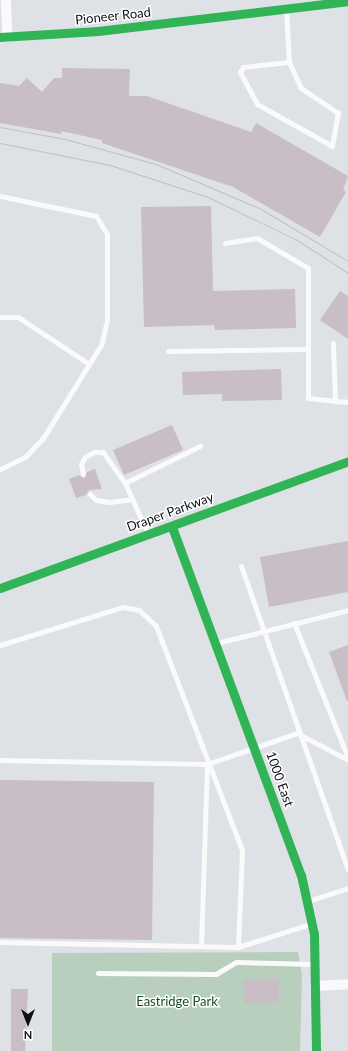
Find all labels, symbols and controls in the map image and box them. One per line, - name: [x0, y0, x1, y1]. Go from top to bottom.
- street label: Pioneer Road: [74, 4, 152, 28]
- street label: Draper Parkway: [124, 489, 216, 535]
- street label: 1000 East: [263, 749, 297, 809]
- park label: Eastridge Park: [136, 993, 218, 1009]
- north arrow: [8, 1003, 48, 1043]
- text: N: [24, 1029, 32, 1042]

